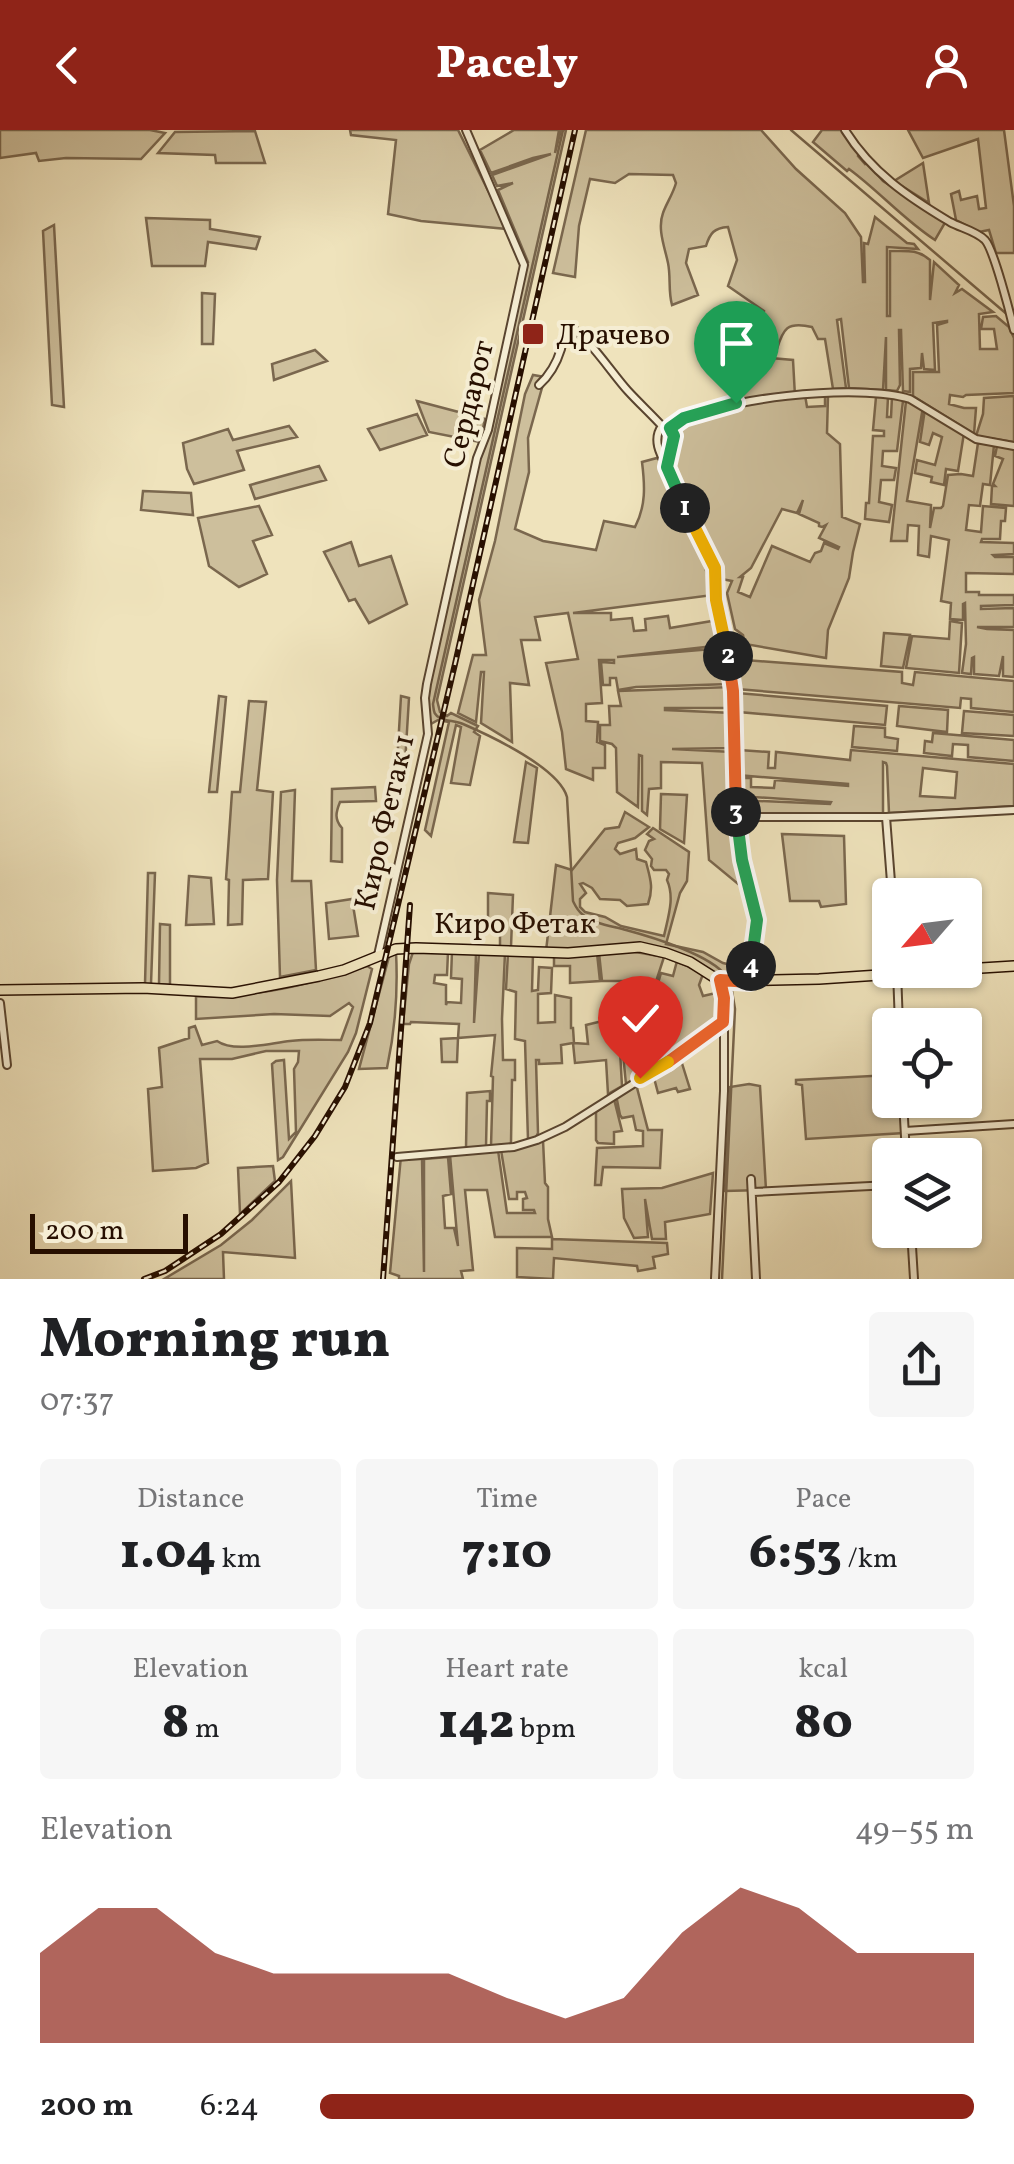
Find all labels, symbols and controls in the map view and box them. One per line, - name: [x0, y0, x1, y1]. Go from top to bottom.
- text: Pacely: [436, 34, 578, 97]
- icon: back: [40, 38, 95, 93]
- icon: person: [919, 38, 974, 93]
- pin: [694, 301, 779, 404]
- place label: Драчево: [556, 315, 670, 357]
- icon: arrive: [709, 316, 764, 371]
- marker: Драчево: [520, 321, 546, 347]
- street label: Сердарот: [434, 336, 506, 473]
- pin: 1: [660, 483, 710, 533]
- text: 1: [679, 488, 691, 527]
- pin: 2: [703, 631, 753, 681]
- text: 2: [721, 636, 735, 675]
- street label: Киро Фетак 1: [345, 730, 427, 915]
- pin: 3: [711, 787, 761, 837]
- text: 3: [729, 792, 743, 831]
- north arrow: [872, 878, 982, 988]
- map controls: [872, 878, 982, 1248]
- street label: Киро Фетак: [434, 904, 596, 946]
- pin: 4: [726, 941, 776, 991]
- text: 4: [743, 946, 759, 985]
- pin: [598, 976, 683, 1079]
- icon: check: [613, 991, 668, 1046]
- button: locate: [872, 1008, 982, 1118]
- button: layers: [872, 1138, 982, 1248]
- scale bar: [30, 1209, 188, 1254]
- text: 200 m: [45, 1212, 124, 1251]
- text: Morning run: [40, 1304, 390, 1380]
- button: share: [869, 1312, 974, 1417]
- text: 07:37: [40, 1380, 114, 1424]
- text: Distance: [137, 1480, 244, 1519]
- text: Time: [476, 1480, 538, 1519]
- text: Pace: [795, 1480, 851, 1519]
- text: 1.04: [120, 1519, 216, 1589]
- text: 7:10: [462, 1519, 552, 1589]
- text: 6:53: [749, 1519, 842, 1589]
- text: km: [216, 1540, 262, 1579]
- text: /km: [842, 1540, 898, 1579]
- text: Elevation: [132, 1650, 249, 1689]
- text: Heart rate: [445, 1650, 569, 1689]
- text: kcal: [798, 1650, 848, 1689]
- text: 8: [161, 1689, 190, 1759]
- text: 142: [438, 1689, 514, 1759]
- text: 80: [794, 1689, 853, 1759]
- text: m: [190, 1710, 220, 1749]
- text: bpm: [514, 1710, 576, 1749]
- text: Elevation: [40, 1809, 173, 1853]
- text: 49–55 m: [855, 1809, 974, 1853]
- text: 200 m: [40, 2085, 134, 2129]
- text: 6:24: [200, 2085, 259, 2129]

